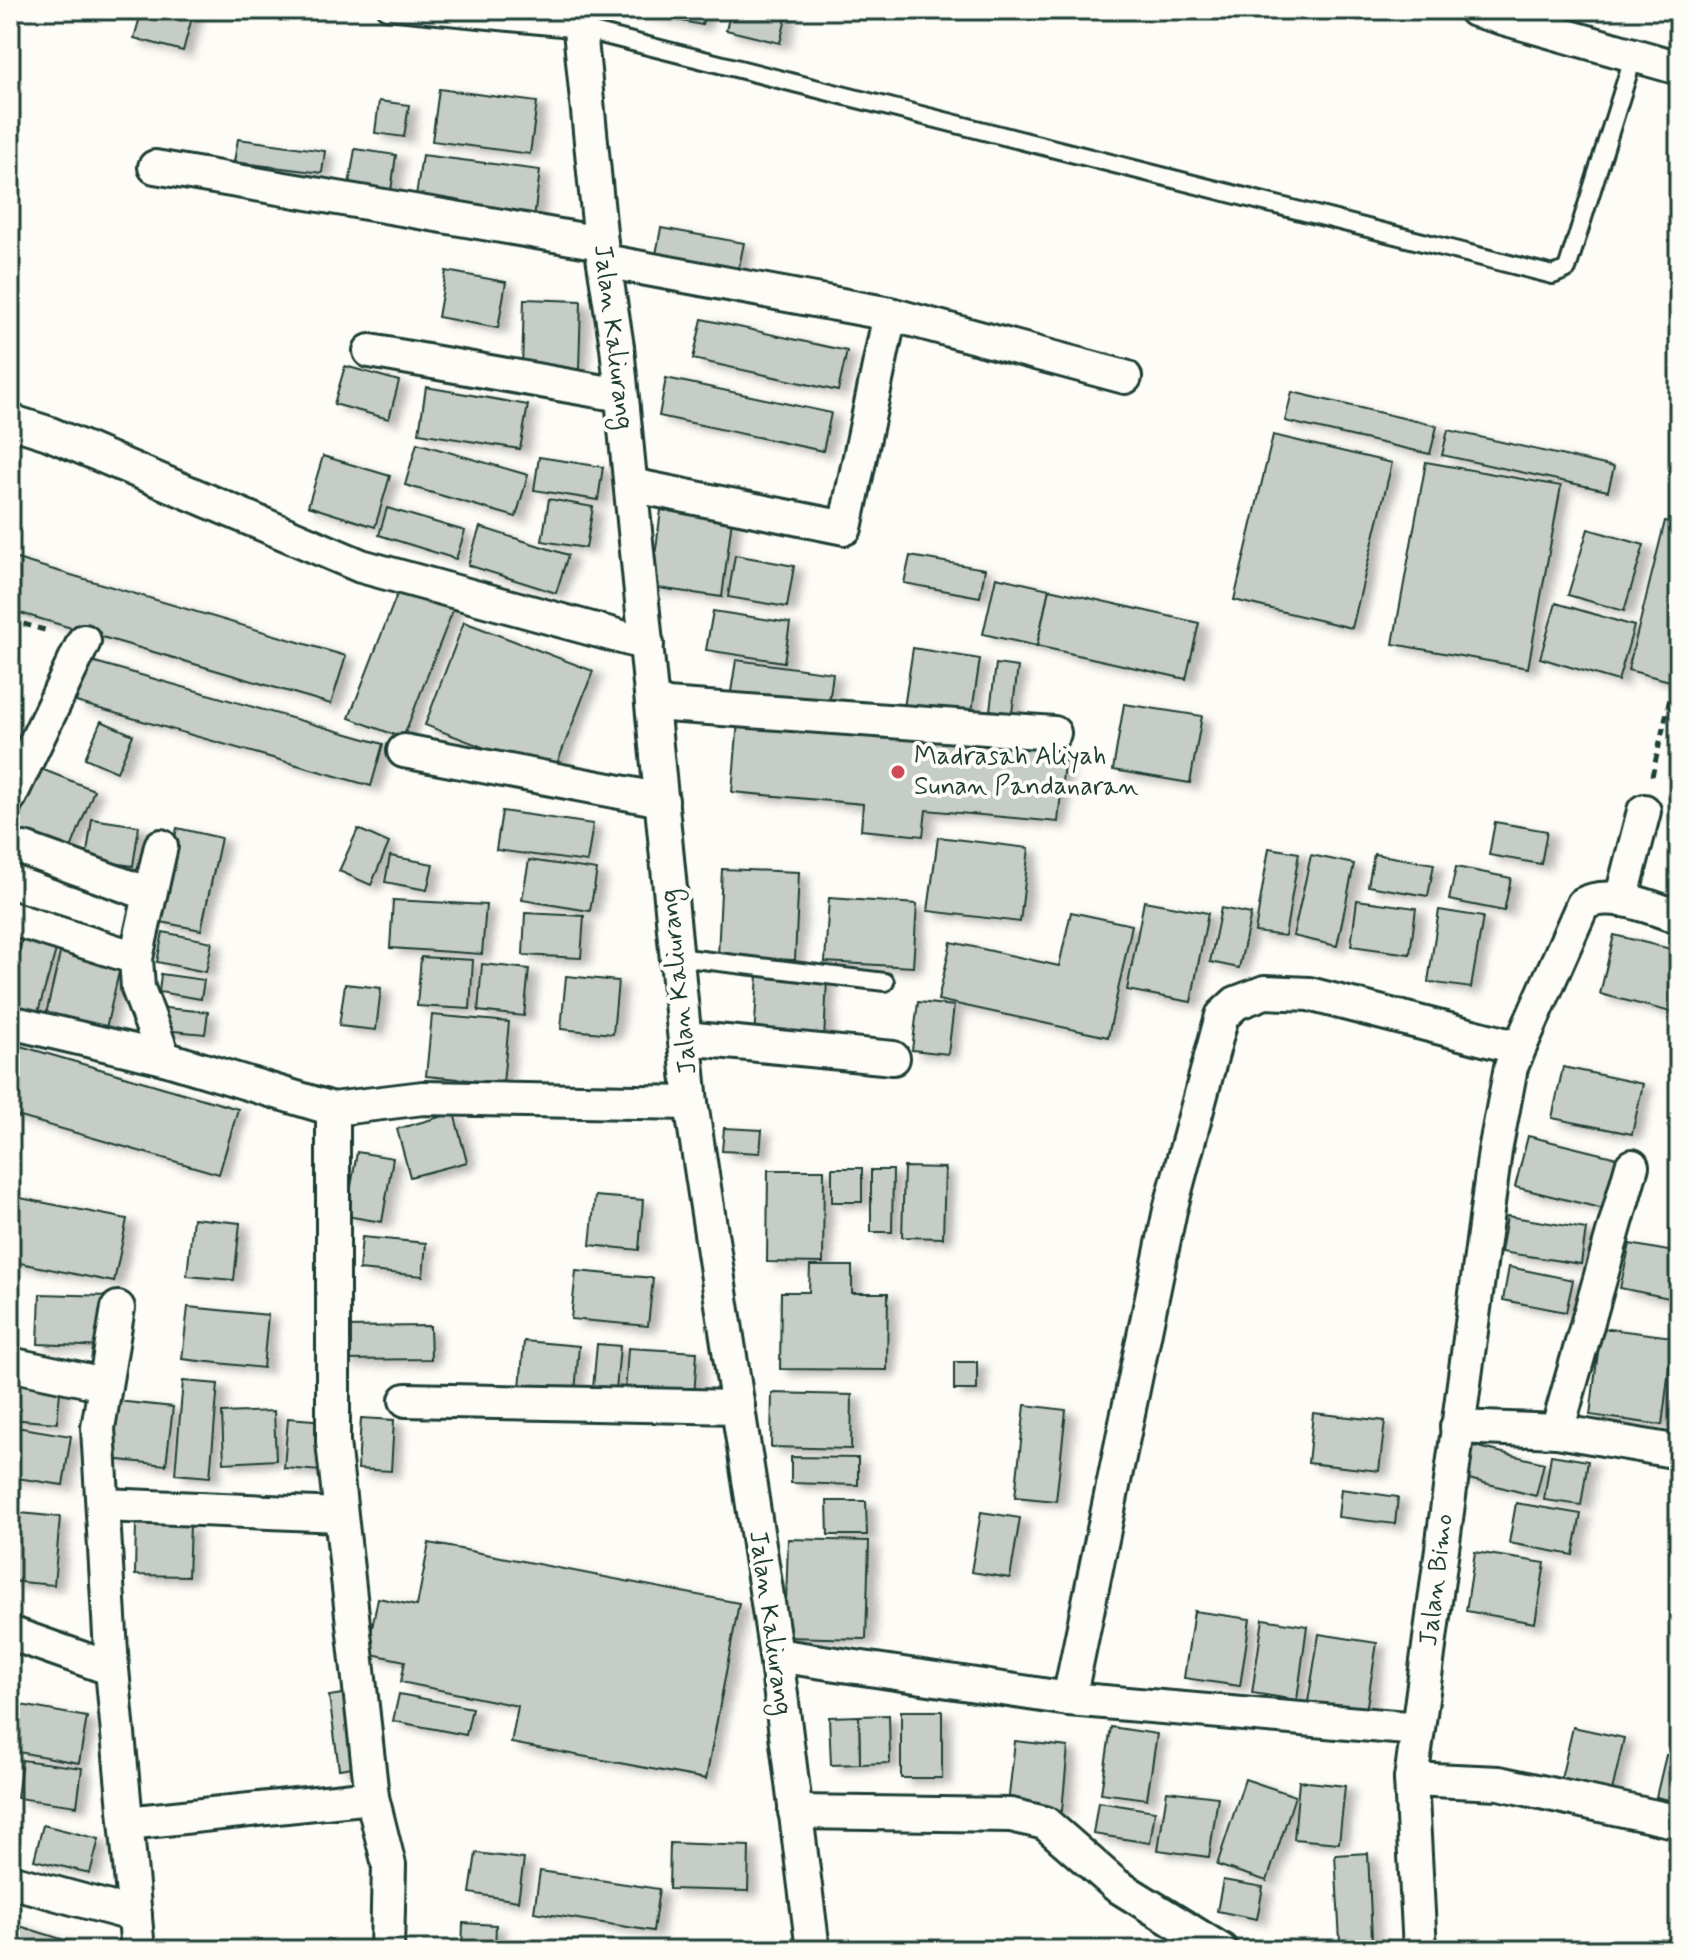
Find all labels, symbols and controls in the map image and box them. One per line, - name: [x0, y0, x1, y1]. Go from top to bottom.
- street label: Jalan Kaliurang: [583, 243, 641, 432]
- place label: Madrasah Aliyah Sunan Pandanaran: [914, 740, 1139, 804]
- marker: Madrasah Aliyah Sunan Pandanaran: [889, 763, 907, 781]
- street label: Jalan Kaliurang: [652, 887, 708, 1076]
- street label: Jalan Bimo: [1412, 1512, 1462, 1648]
- street label: Jalan Kaliurang: [738, 1528, 800, 1718]

